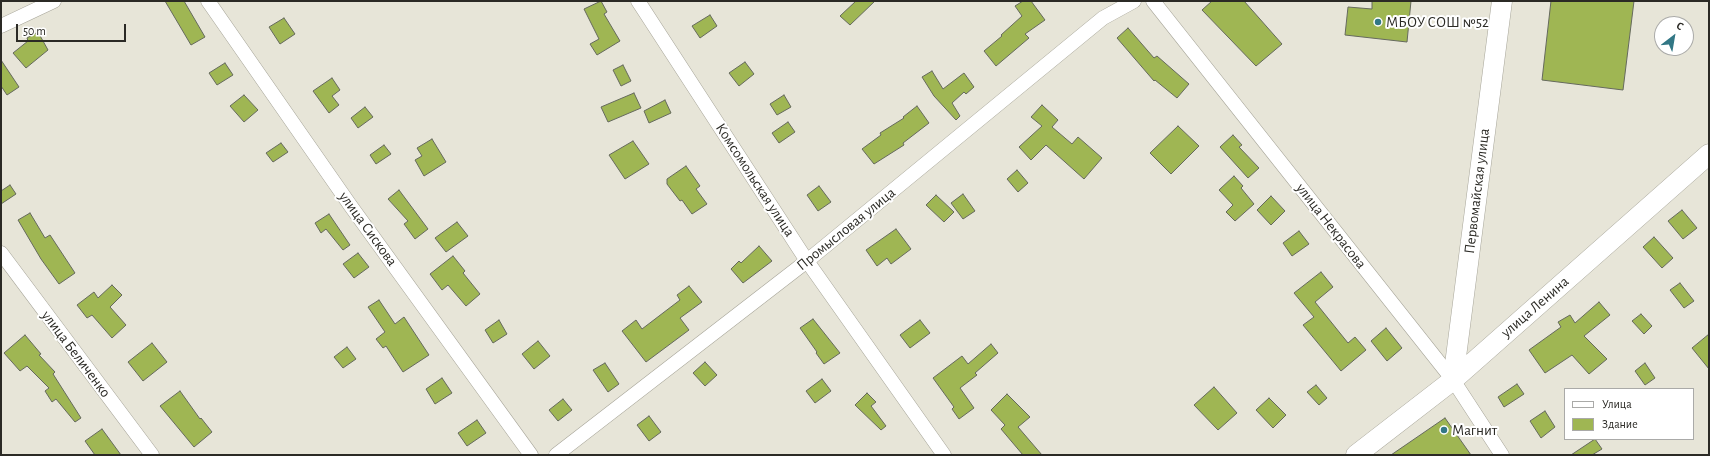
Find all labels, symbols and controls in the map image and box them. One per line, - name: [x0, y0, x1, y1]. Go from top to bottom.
- place label: МБОУ СОШ №52: [1386, 13, 1489, 31]
- scale bar: [18, 16, 128, 42]
- north arrow: [1654, 16, 1694, 56]
- marker: МБОУ СОШ №52: [1373, 17, 1383, 27]
- text: С: [1674, 20, 1685, 32]
- text: 50 m: [23, 25, 46, 37]
- street label: Комсомольская улица: [712, 120, 798, 240]
- street label: Первомайская улица: [1460, 127, 1494, 255]
- street label: улица Некрасова: [1292, 180, 1370, 272]
- street label: Промысловая улица: [793, 184, 899, 274]
- street label: улица Сискова: [335, 188, 401, 270]
- street label: улица Ленина: [1497, 273, 1573, 341]
- street label: улица Беличенко: [38, 307, 114, 401]
- legend: [1564, 388, 1694, 440]
- text: Улица: [1602, 398, 1632, 410]
- text: Здание: [1602, 418, 1638, 430]
- place label: Магнит: [1452, 421, 1497, 439]
- marker: Магнит: [1439, 425, 1449, 435]

